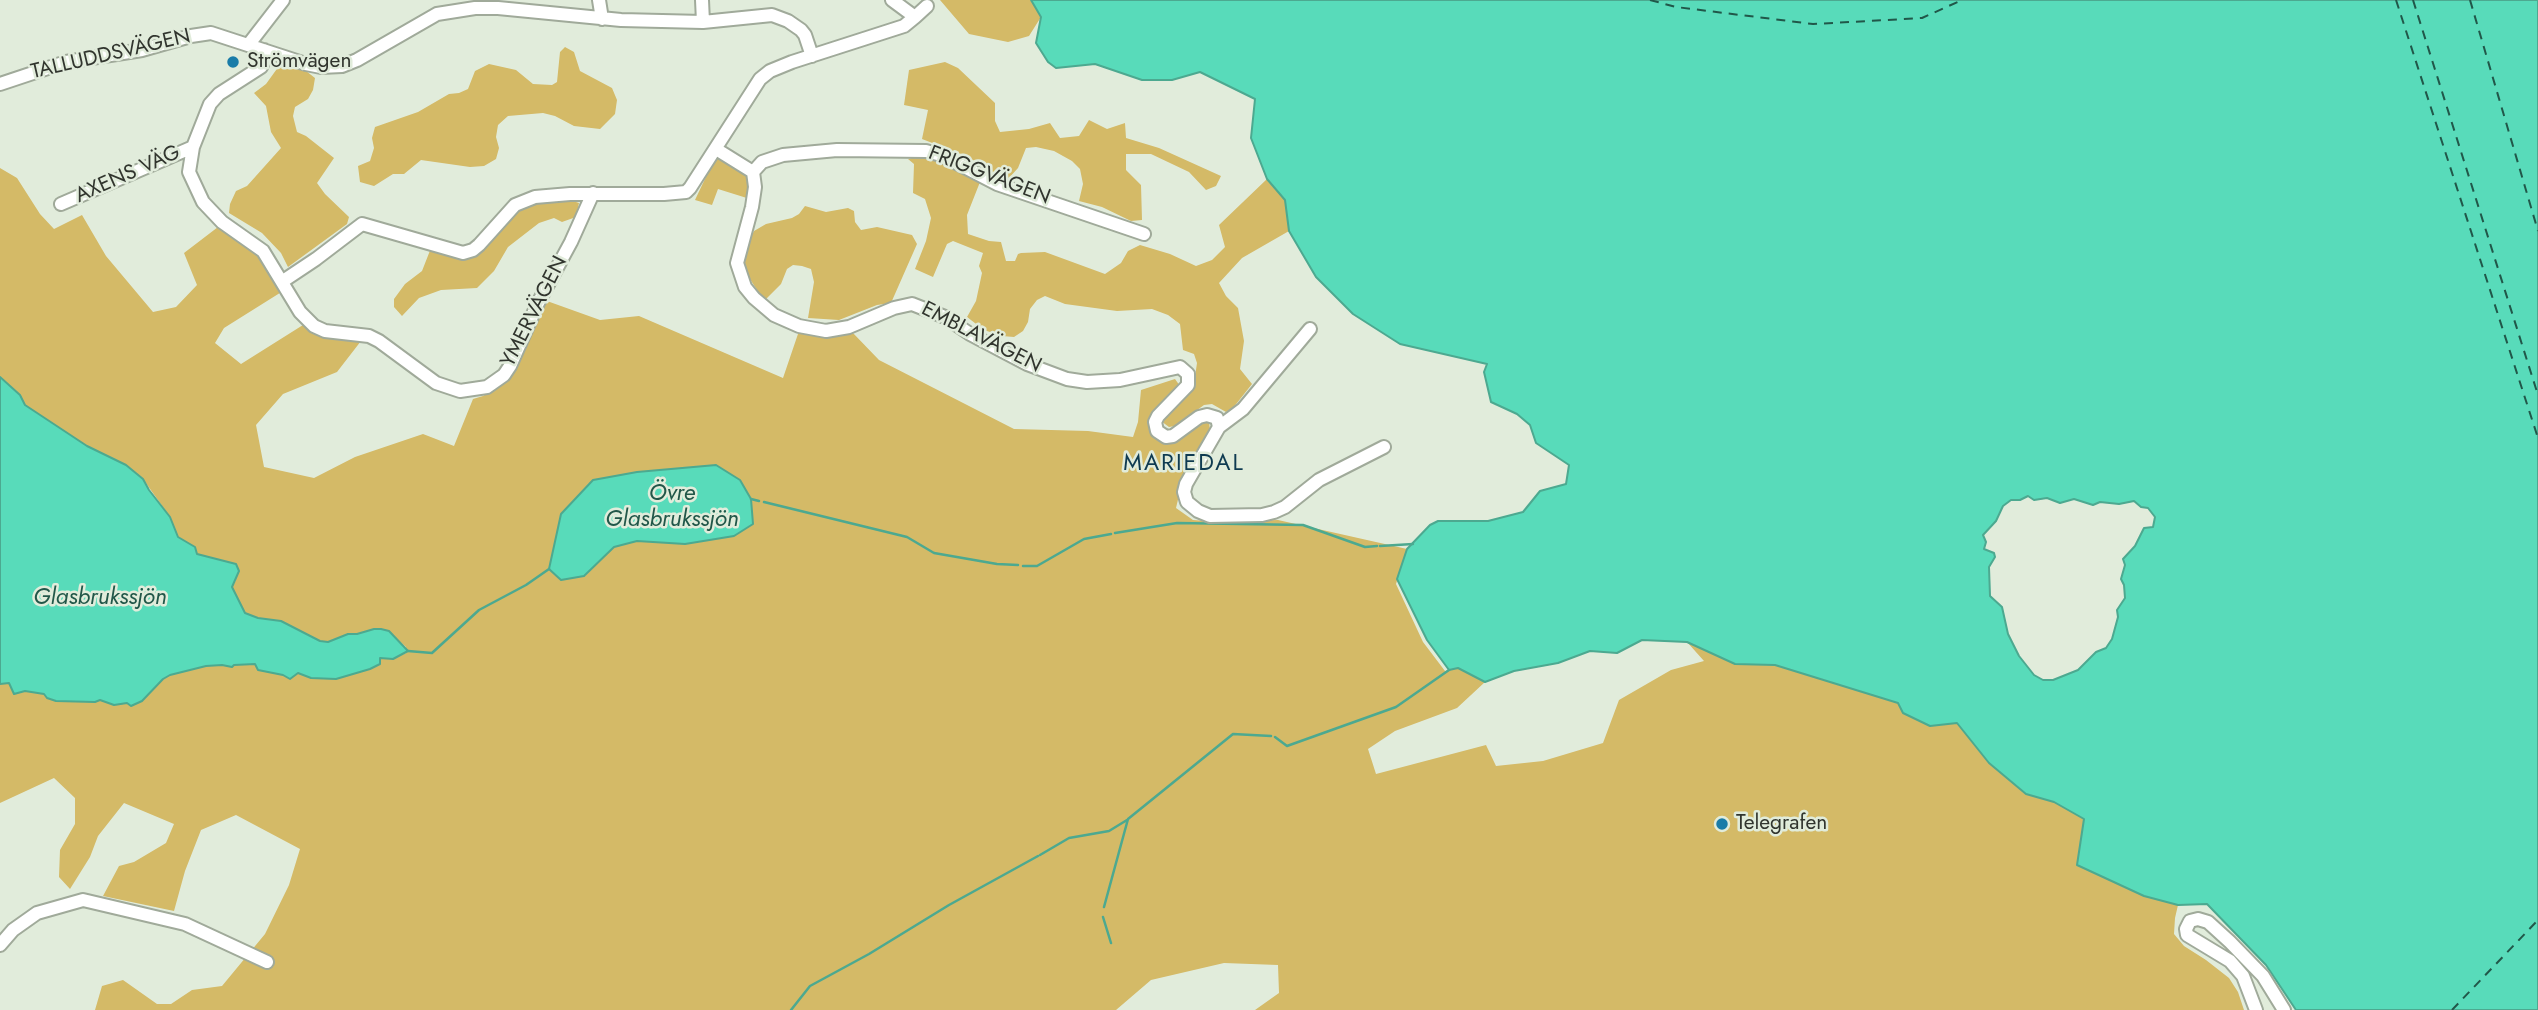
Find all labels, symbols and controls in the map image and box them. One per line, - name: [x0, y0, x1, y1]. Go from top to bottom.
- street label: TALLUDDSVÄGEN: [29, 24, 193, 86]
- place label: Strömvägen: [247, 49, 351, 75]
- marker: Strömvägen: [225, 54, 241, 70]
- street label: AXENS VÄG: [72, 141, 184, 209]
- street label: FRIGGVÄGEN: [925, 141, 1053, 211]
- street label: YMERVÄGEN: [496, 252, 574, 372]
- street label: EMBLAVÄGEN: [917, 297, 1045, 379]
- district label: MARIEDAL: [1124, 450, 1244, 478]
- water label: Övre Glasbrukssjön: [605, 480, 739, 534]
- water label: Glasbrukssjön: [33, 584, 167, 612]
- place label: Telegrafen: [1736, 811, 1827, 837]
- marker: Telegrafen: [1714, 816, 1730, 832]

